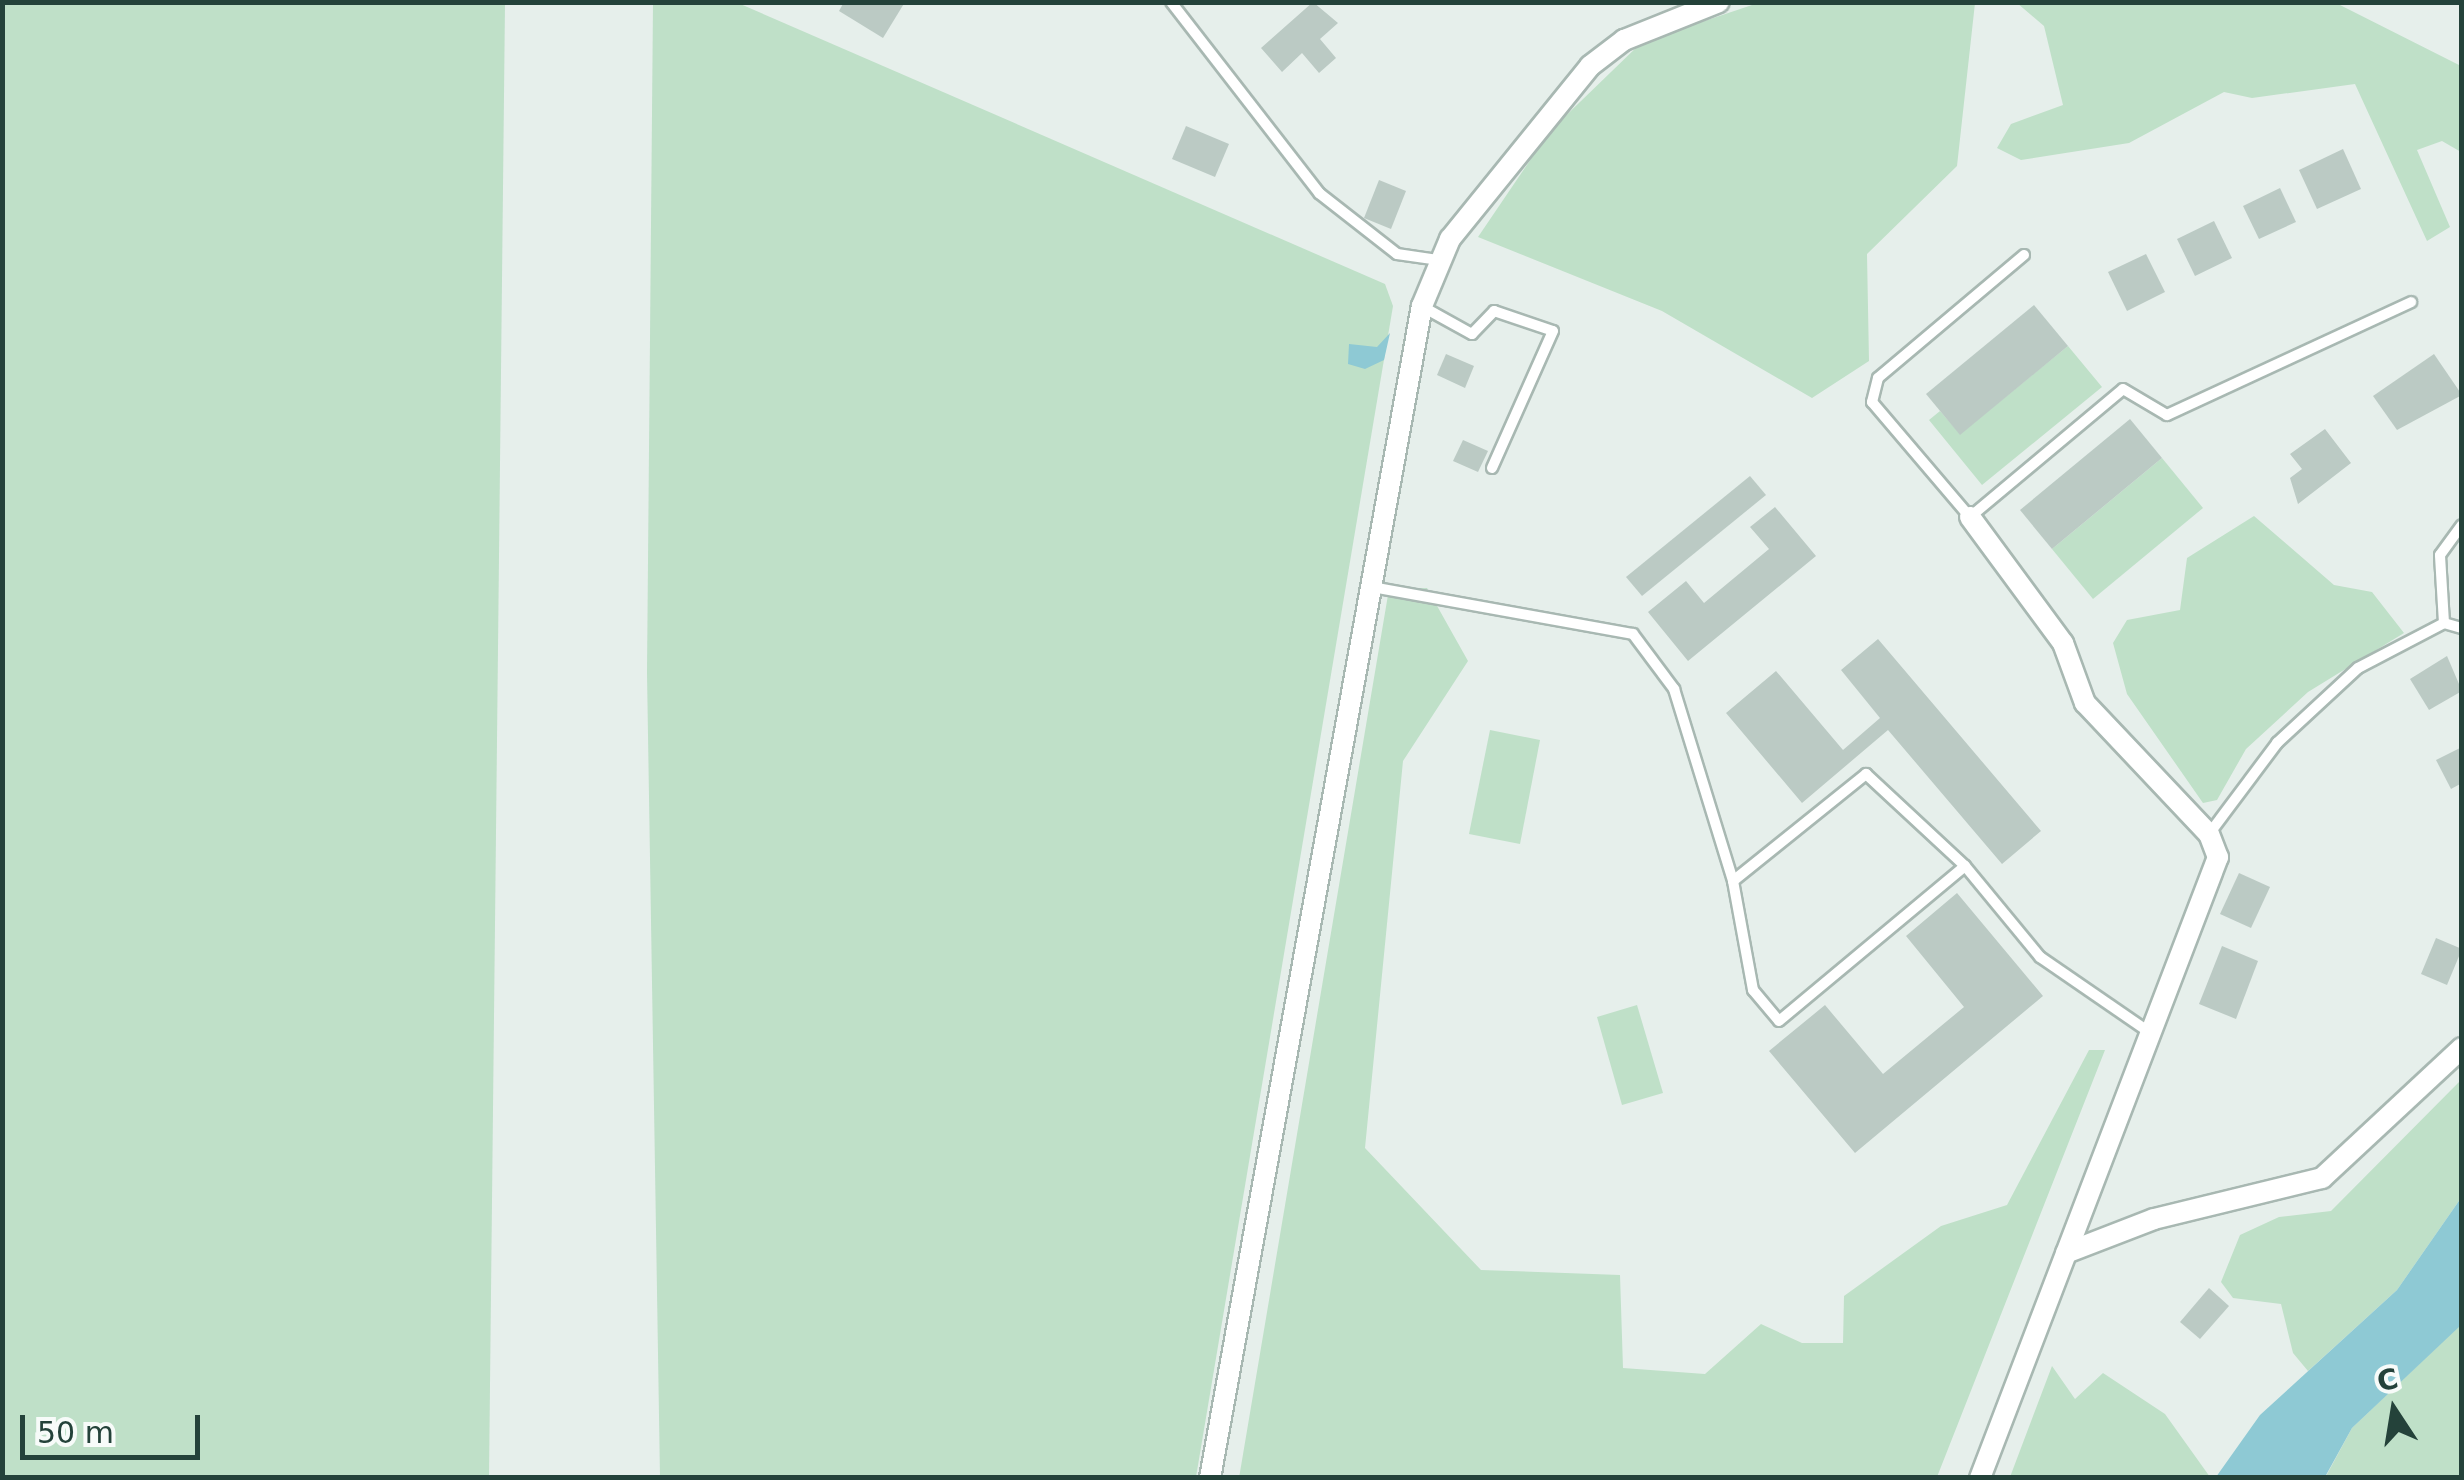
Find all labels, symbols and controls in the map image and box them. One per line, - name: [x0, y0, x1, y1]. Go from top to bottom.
- north arrow: [2344, 1360, 2444, 1460]
- text: С: [2374, 1362, 2401, 1398]
- scale bar: [25, 1395, 205, 1457]
- text: 50 m: [37, 1415, 114, 1450]

